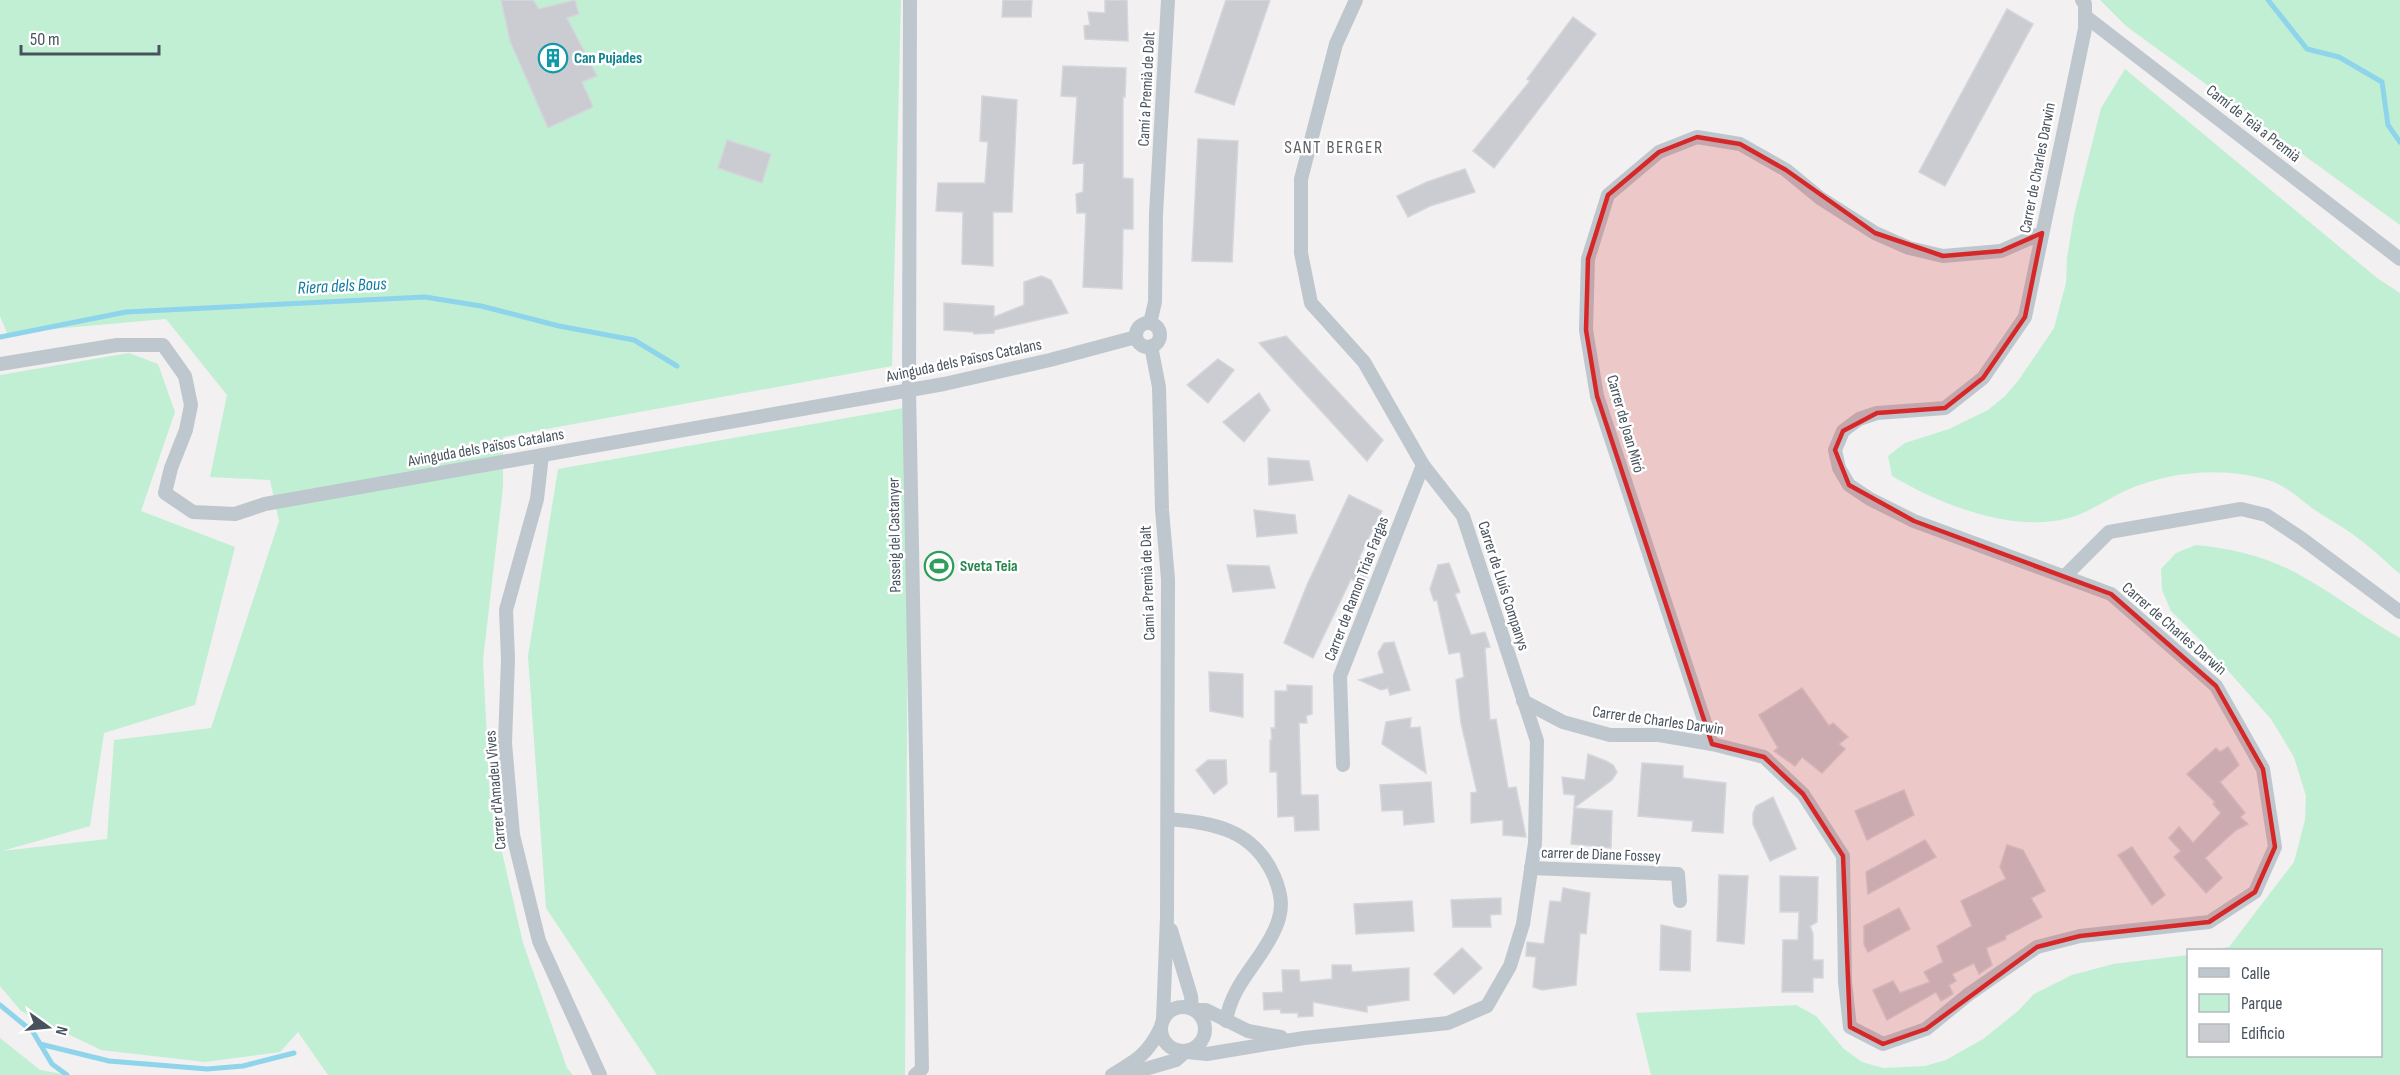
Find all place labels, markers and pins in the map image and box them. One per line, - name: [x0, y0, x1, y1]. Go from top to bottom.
- building icon: Can Pujades: [537, 42, 569, 74]
- place label: Can Pujades: [574, 49, 642, 68]
- sports icon: Sveta Teia: [923, 550, 955, 582]
- place label: Sveta Teia: [960, 557, 1017, 576]

